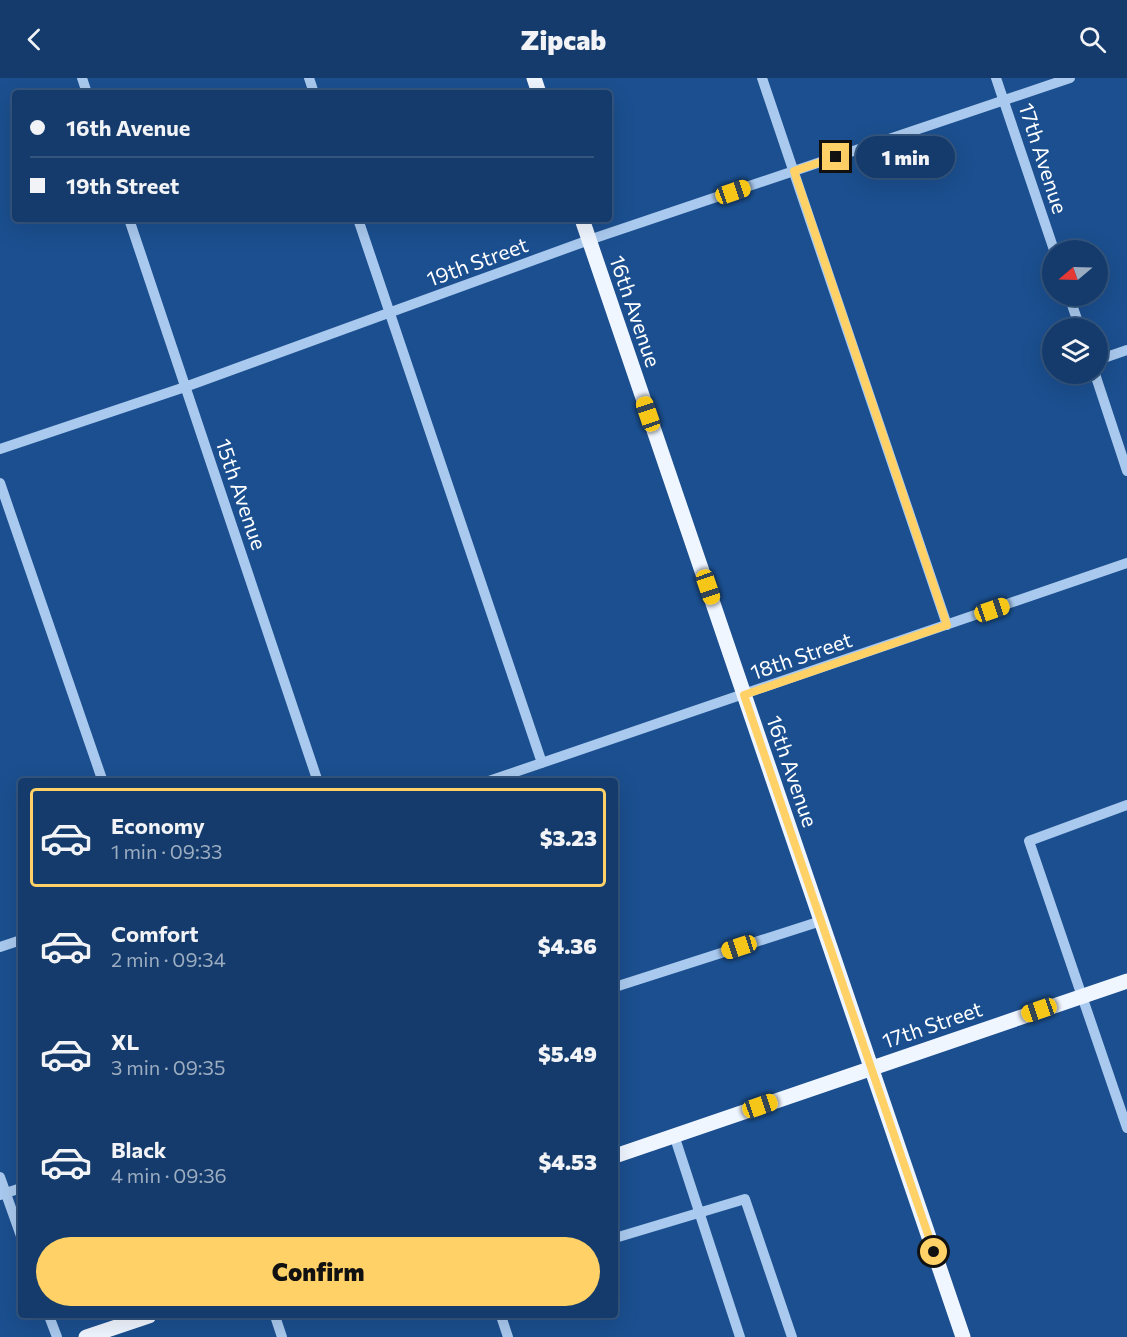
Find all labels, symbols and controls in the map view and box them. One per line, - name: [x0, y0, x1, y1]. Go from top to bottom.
- icon: back: [18, 23, 51, 56]
- text: Zipcab: [521, 23, 606, 56]
- icon: search: [1076, 23, 1109, 56]
- street label: 17th Avenue: [1014, 100, 1074, 216]
- text: 16th Avenue: [66, 114, 190, 141]
- callout: 1 min: [857, 136, 956, 178]
- route end: [822, 143, 849, 170]
- text: 1 min: [881, 145, 930, 169]
- text: 19th Street: [66, 172, 179, 199]
- car: [713, 178, 753, 206]
- street label: 19th Street: [423, 231, 531, 291]
- north arrow: [1042, 240, 1108, 306]
- map controls: [1042, 240, 1108, 384]
- street label: 16th Avenue: [605, 252, 667, 370]
- button: layers: [1042, 318, 1108, 384]
- car: [634, 394, 662, 434]
- street label: 15th Avenue: [211, 435, 273, 553]
- car: [694, 567, 722, 607]
- car: [972, 596, 1012, 624]
- street label: 18th Street: [747, 626, 855, 684]
- street label: 16th Avenue: [762, 712, 824, 830]
- icon: car: [39, 811, 93, 865]
- text: Economy: [111, 812, 205, 839]
- text: $3.23: [540, 824, 597, 851]
- text: 1 min · 09:33: [111, 839, 223, 863]
- icon: car: [39, 919, 93, 973]
- text: Comfort: [111, 920, 199, 947]
- text: $4.36: [538, 932, 597, 959]
- car: [719, 933, 759, 961]
- text: 2 min · 09:34: [111, 947, 226, 971]
- street label: 17th Street: [879, 995, 985, 1053]
- car: [1019, 996, 1059, 1024]
- icon: car: [39, 1027, 93, 1081]
- text: XL: [111, 1028, 139, 1055]
- text: $5.49: [538, 1040, 597, 1067]
- text: 3 min · 09:35: [111, 1055, 225, 1079]
- car: [740, 1092, 780, 1120]
- icon: car: [39, 1135, 93, 1189]
- text: Black: [111, 1136, 166, 1163]
- text: $4.53: [539, 1148, 597, 1175]
- text: 4 min · 09:36: [111, 1163, 227, 1187]
- button: Confirm: [36, 1237, 600, 1306]
- route start: [920, 1238, 947, 1265]

